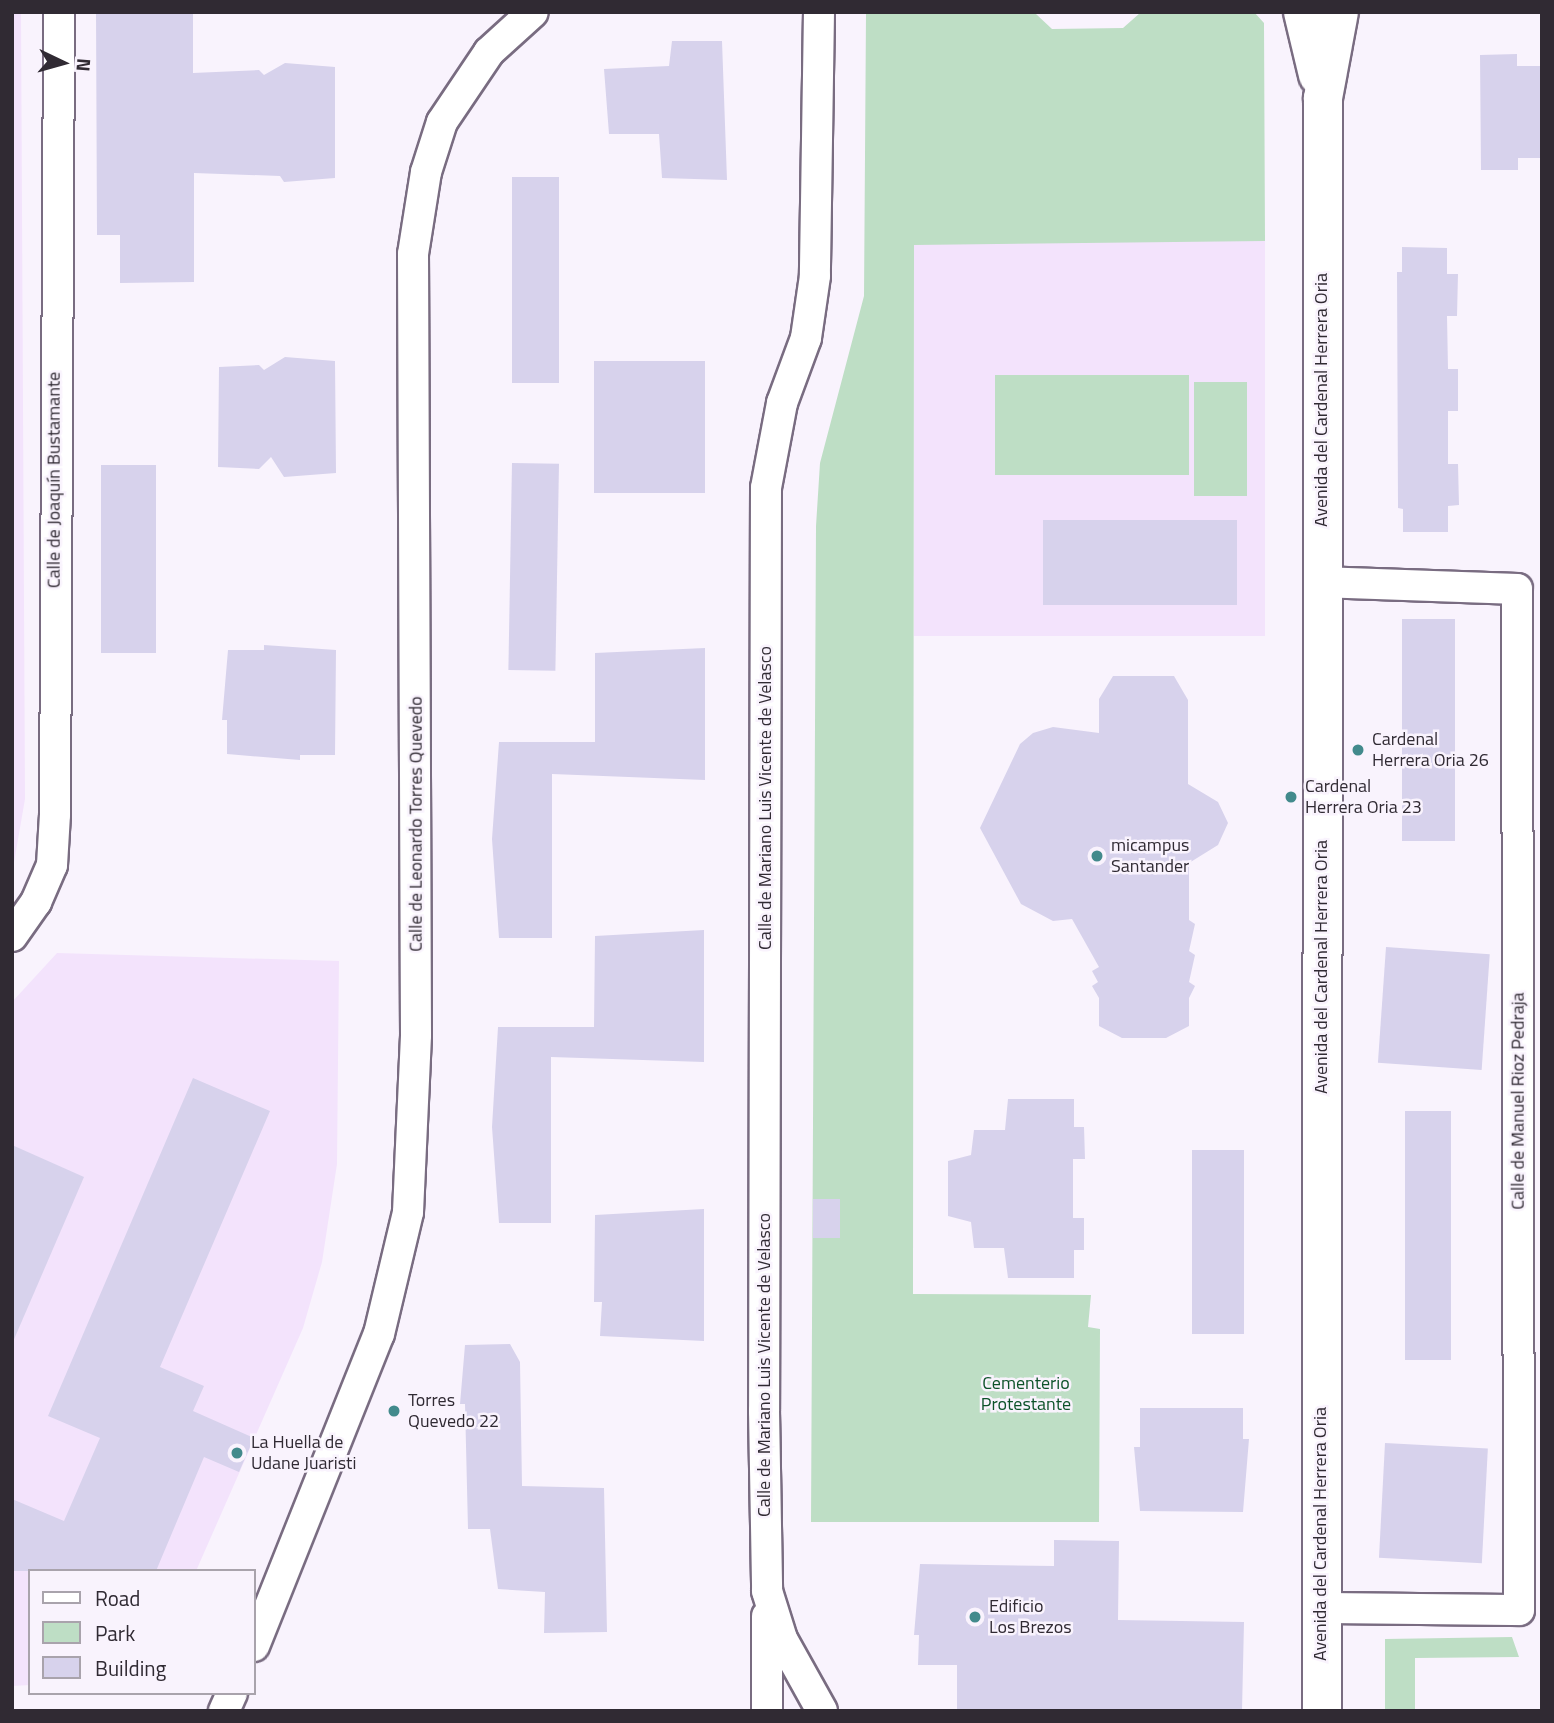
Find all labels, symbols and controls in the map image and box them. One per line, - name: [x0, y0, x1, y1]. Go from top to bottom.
- north arrow: [28, 28, 98, 98]
- text: N: [69, 57, 99, 73]
- street label: Avenida del Cardenal Herrera Oria: [1310, 273, 1332, 527]
- street label: Calle de Joaquín Bustamante: [43, 372, 65, 588]
- street label: Calle de Mariano Luis Vicente de Velasco: [754, 646, 776, 950]
- street label: Calle de Leonardo Torres Quevedo: [405, 696, 427, 952]
- place label: Cardenal Herrera Oria 26: [1372, 729, 1489, 772]
- marker: Cardenal Herrera Oria 26: [1350, 742, 1366, 758]
- place label: Cardenal Herrera Oria 23: [1305, 776, 1422, 818]
- marker: Cardenal Herrera Oria 23: [1283, 789, 1299, 805]
- place label: micampus Santander: [1111, 835, 1189, 878]
- street label: Avenida del Cardenal Herrera Oria: [1310, 840, 1332, 1094]
- marker: micampus Santander: [1089, 848, 1105, 864]
- street label: Calle de Manuel Rioz Pedraja: [1507, 992, 1529, 1210]
- street label: Calle de Mariano Luis Vicente de Velasco: [753, 1213, 775, 1517]
- park label: Cementerio Protestante: [981, 1373, 1071, 1416]
- place label: Torres Quevedo 22: [408, 1390, 499, 1432]
- marker: Torres Quevedo 22: [386, 1403, 402, 1419]
- street label: Avenida del Cardenal Herrera Oria: [1309, 1407, 1331, 1661]
- place label: La Huella de Udane Juaristi: [251, 1432, 356, 1474]
- marker: La Huella de Udane Juaristi: [229, 1445, 245, 1461]
- legend: [28, 1569, 256, 1695]
- text: Road: [95, 1582, 140, 1614]
- place label: Edificio Los Brezos: [989, 1596, 1072, 1638]
- marker: Edificio Los Brezos: [967, 1609, 983, 1625]
- text: Park: [95, 1617, 135, 1649]
- text: Building: [95, 1652, 166, 1684]

